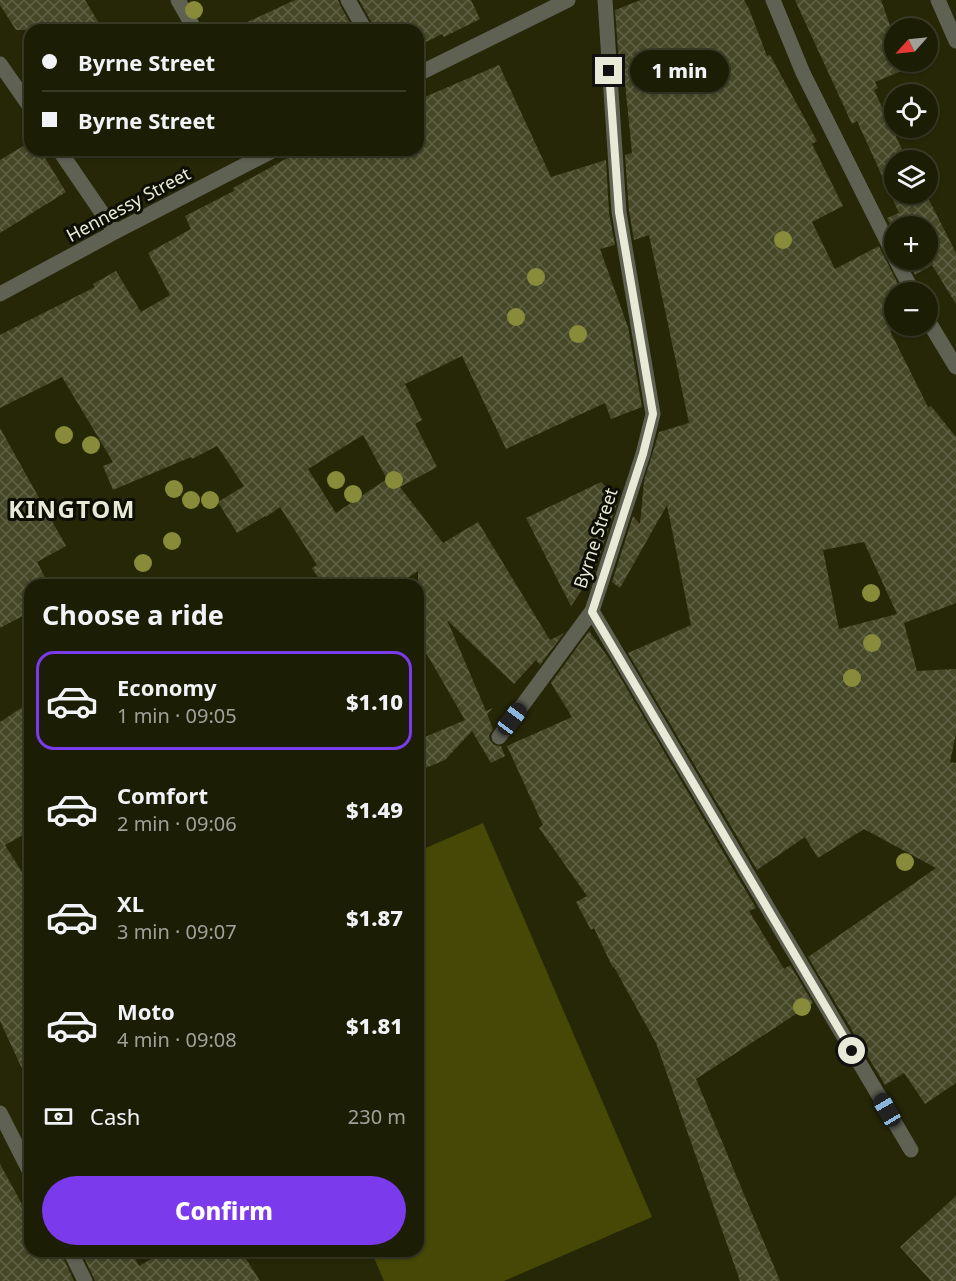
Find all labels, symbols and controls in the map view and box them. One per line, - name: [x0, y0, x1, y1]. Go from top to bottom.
- north arrow: [884, 18, 938, 72]
- map controls: [884, 18, 938, 336]
- text: Byrne Street: [78, 47, 215, 77]
- callout: 1 min: [630, 50, 729, 92]
- route end: [595, 57, 622, 84]
- text: 1 min: [652, 57, 707, 84]
- button: locate: [884, 84, 938, 138]
- text: Byrne Street: [78, 105, 215, 135]
- button: layers: [884, 150, 938, 204]
- street label: Hennessy Street: [62, 161, 195, 247]
- button: +: [884, 216, 938, 270]
- button: −: [884, 282, 938, 336]
- street label: Byrne Street: [567, 484, 623, 591]
- district label: KINGTOM: [8, 492, 136, 525]
- text: Choose a ride: [42, 596, 224, 633]
- text: Economy: [117, 672, 216, 702]
- icon: car: [45, 674, 99, 728]
- text: $1.10: [346, 686, 403, 716]
- car: [494, 699, 530, 739]
- text: 1 min · 09:05: [117, 702, 237, 729]
- text: Comfort: [117, 780, 208, 810]
- icon: car: [45, 782, 99, 836]
- text: $1.49: [346, 794, 403, 824]
- text: 2 min · 09:06: [117, 810, 237, 837]
- text: XL: [117, 888, 144, 918]
- icon: car: [45, 890, 99, 944]
- text: $1.87: [346, 902, 403, 932]
- text: 3 min · 09:07: [117, 918, 237, 945]
- text: Moto: [117, 996, 175, 1026]
- icon: car: [45, 998, 99, 1052]
- text: $1.81: [346, 1010, 403, 1040]
- text: 4 min · 09:08: [117, 1026, 237, 1053]
- route start: [838, 1037, 865, 1064]
- car: [870, 1090, 904, 1130]
- icon: cash: [42, 1100, 75, 1133]
- text: Cash: [90, 1101, 140, 1131]
- text: 230 m: [348, 1103, 406, 1130]
- button: Confirm: [42, 1176, 406, 1245]

